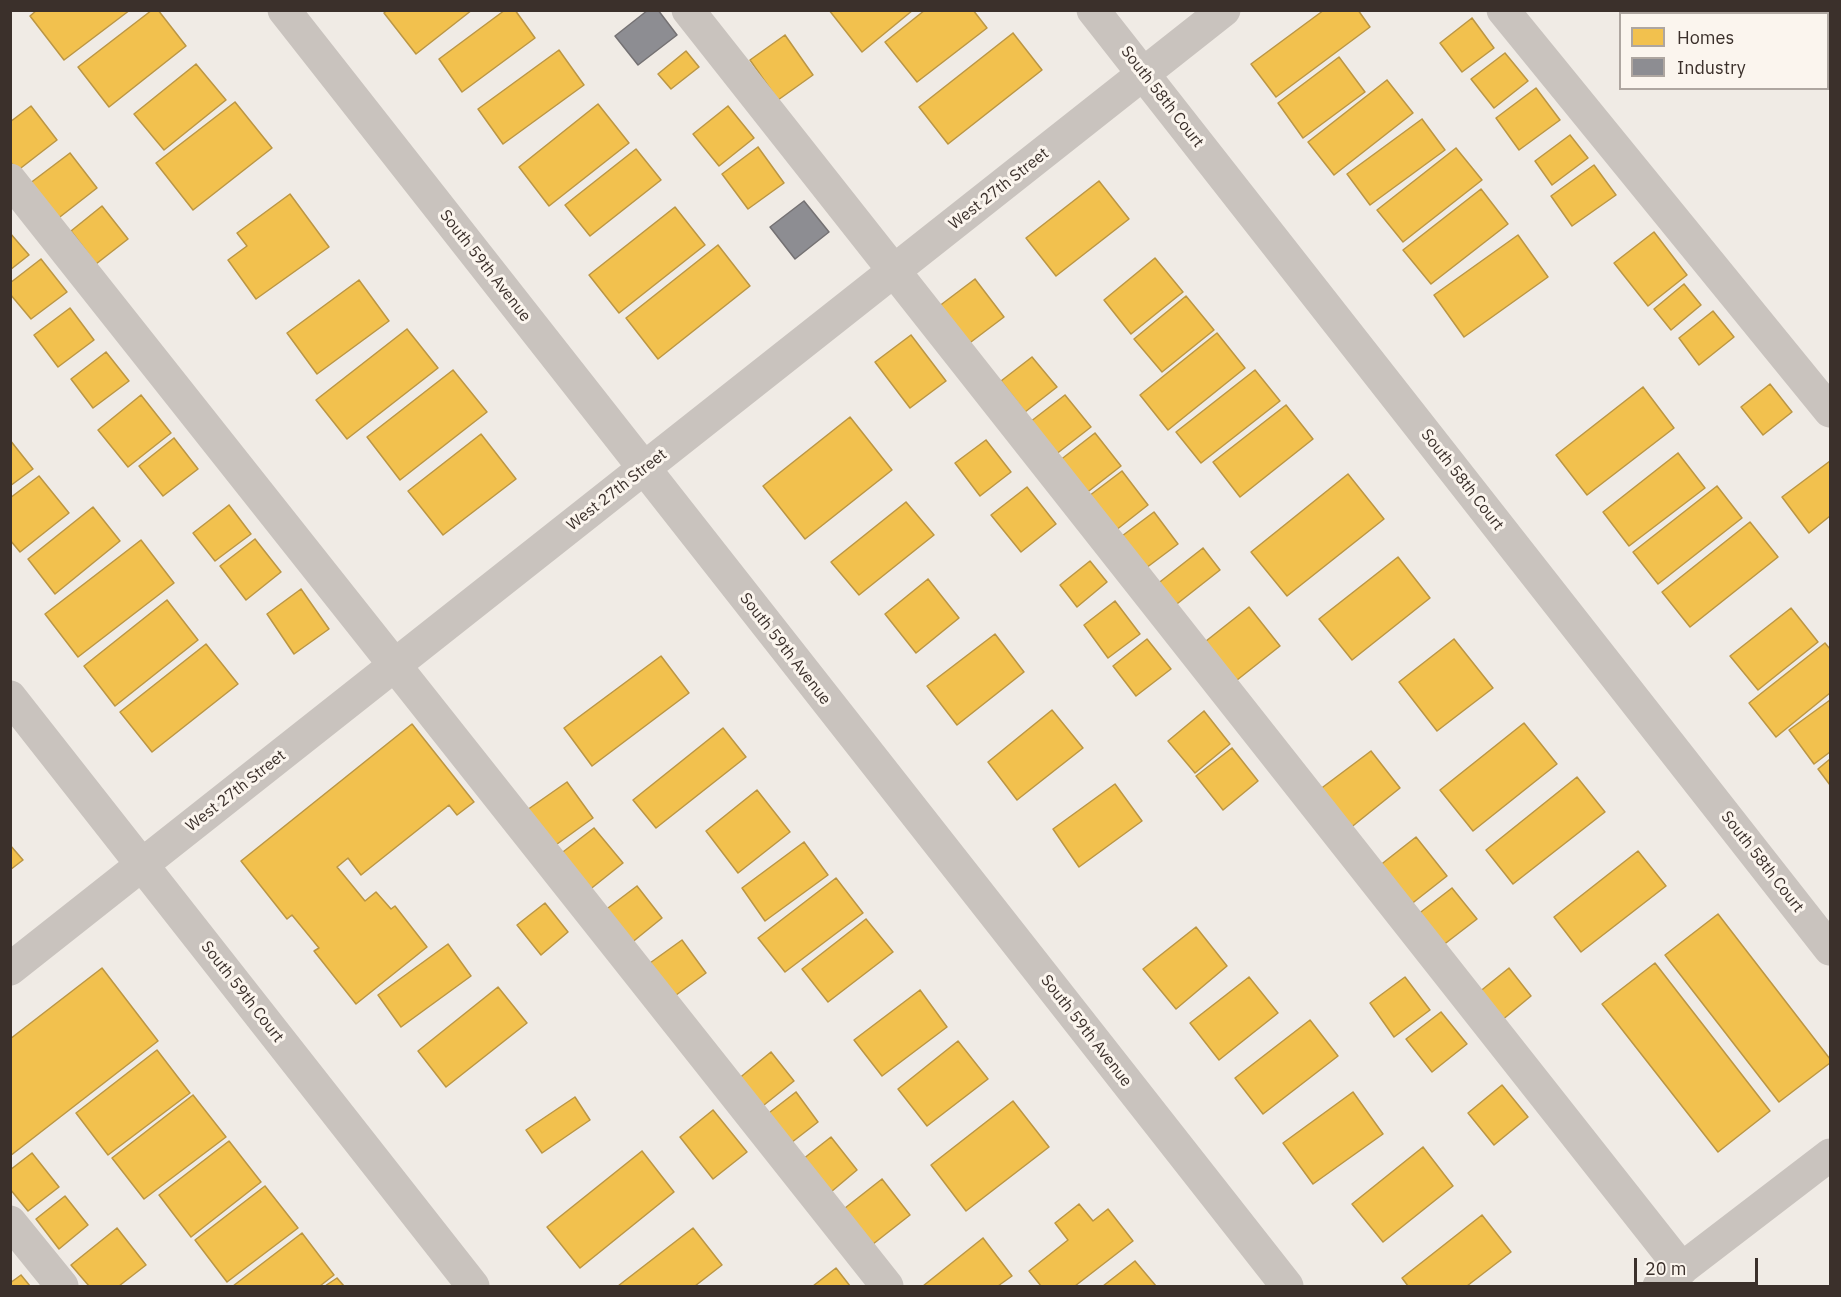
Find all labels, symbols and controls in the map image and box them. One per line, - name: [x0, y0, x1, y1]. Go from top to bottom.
- legend: [1619, 12, 1829, 90]
- text: Homes: [1677, 26, 1734, 49]
- street label: South 58th Court: [1117, 43, 1207, 151]
- text: Industry: [1677, 56, 1746, 79]
- street label: West 27th Street: [945, 144, 1053, 234]
- street label: South 59th Avenue: [435, 206, 535, 326]
- street label: South 58th Court: [1417, 426, 1507, 534]
- street label: West 27th Street: [563, 445, 671, 535]
- street label: South 59th Avenue: [735, 589, 835, 709]
- street label: West 27th Street: [182, 746, 290, 836]
- street label: South 58th Court: [1717, 808, 1807, 916]
- street label: South 59th Court: [197, 938, 287, 1046]
- street label: South 59th Avenue: [1036, 971, 1136, 1091]
- scale bar: [1637, 1246, 1762, 1284]
- text: 20 m: [1645, 1257, 1687, 1280]

